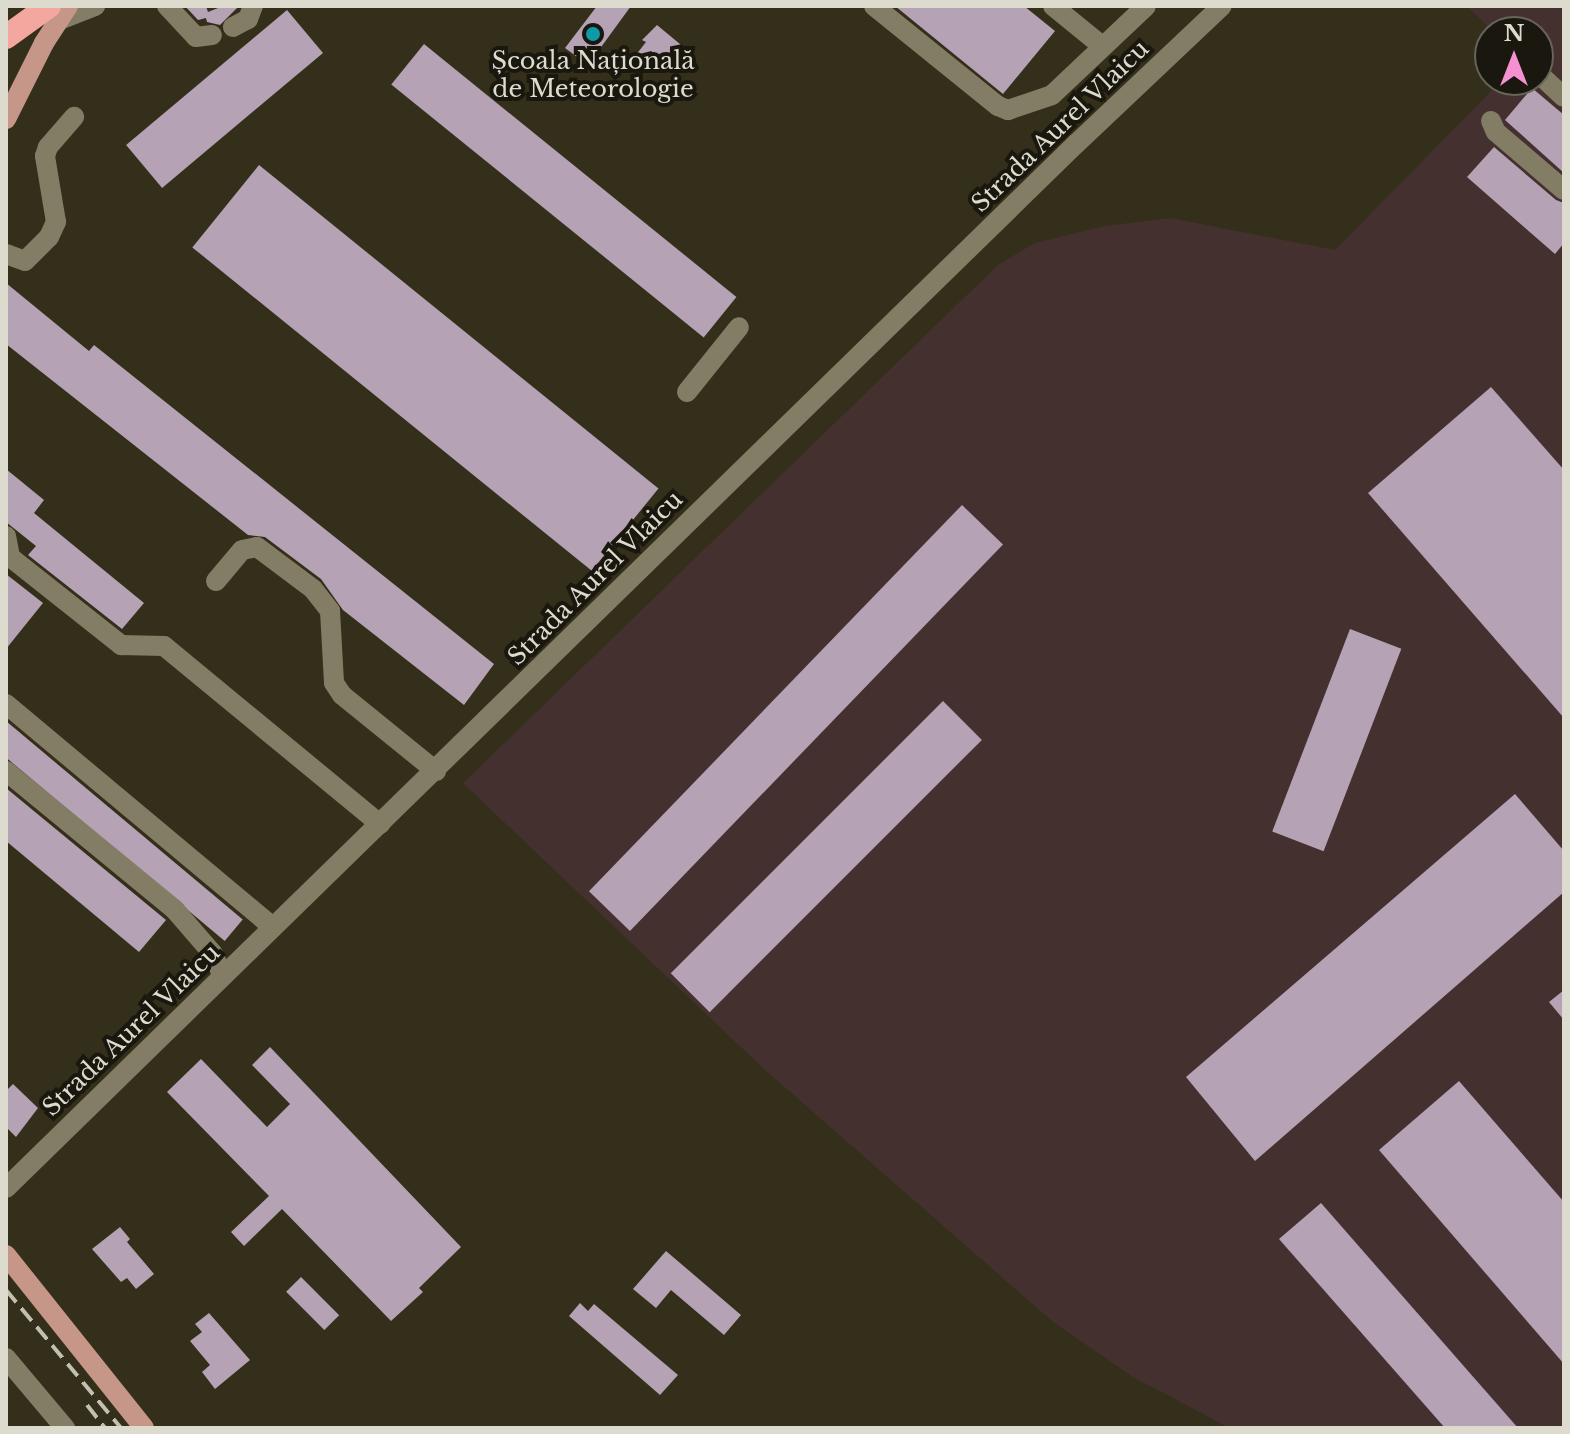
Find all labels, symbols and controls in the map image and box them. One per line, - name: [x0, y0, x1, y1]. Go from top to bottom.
- north arrow: [1474, 16, 1554, 96]
- text: N: [1504, 20, 1524, 47]
- marker: Școala Națională de Meteorologie: [584, 25, 602, 43]
- street label: Strada Aurel Vlaicu: [965, 33, 1155, 219]
- place label: Școala Națională de Meteorologie: [491, 47, 695, 103]
- street label: Strada Aurel Vlaicu: [501, 484, 689, 672]
- street label: Strada Aurel Vlaicu: [36, 937, 226, 1123]

